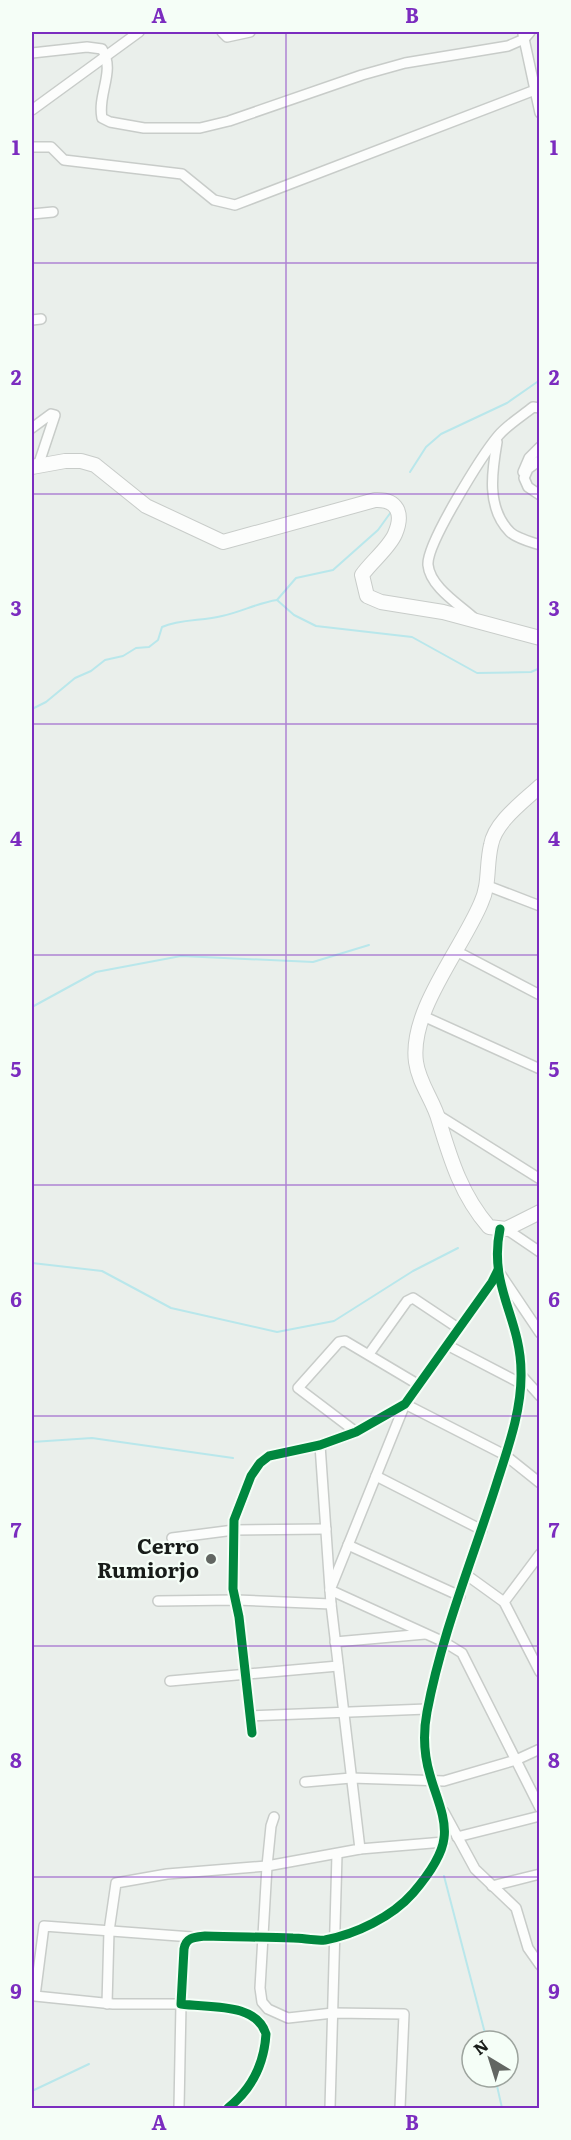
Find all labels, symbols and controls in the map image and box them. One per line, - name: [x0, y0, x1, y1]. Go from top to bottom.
- text: A: [151, 0, 167, 29]
- text: B: [405, 0, 419, 29]
- text: 1: [12, 131, 20, 161]
- text: 1: [550, 131, 558, 161]
- text: 2: [11, 361, 22, 391]
- text: 2: [549, 361, 560, 391]
- text: 3: [10, 592, 22, 622]
- text: 3: [548, 592, 560, 622]
- text: 4: [10, 822, 22, 852]
- text: 4: [548, 822, 560, 852]
- text: 5: [11, 1053, 22, 1083]
- text: 5: [549, 1053, 560, 1083]
- text: 6: [10, 1283, 22, 1313]
- text: 6: [548, 1283, 560, 1313]
- text: 7: [11, 1514, 22, 1544]
- text: 7: [549, 1514, 560, 1544]
- place label: Cerro Rumiorjo: [97, 1529, 199, 1584]
- marker: Cerro Rumiorjo: [204, 1552, 218, 1566]
- text: 8: [10, 1744, 22, 1774]
- text: 8: [548, 1744, 560, 1774]
- text: 9: [10, 1975, 22, 2005]
- text: 9: [548, 1975, 560, 2005]
- north arrow: [460, 2029, 520, 2089]
- text: N: [467, 2033, 493, 2060]
- text: A: [151, 2106, 167, 2136]
- text: B: [405, 2106, 419, 2136]

